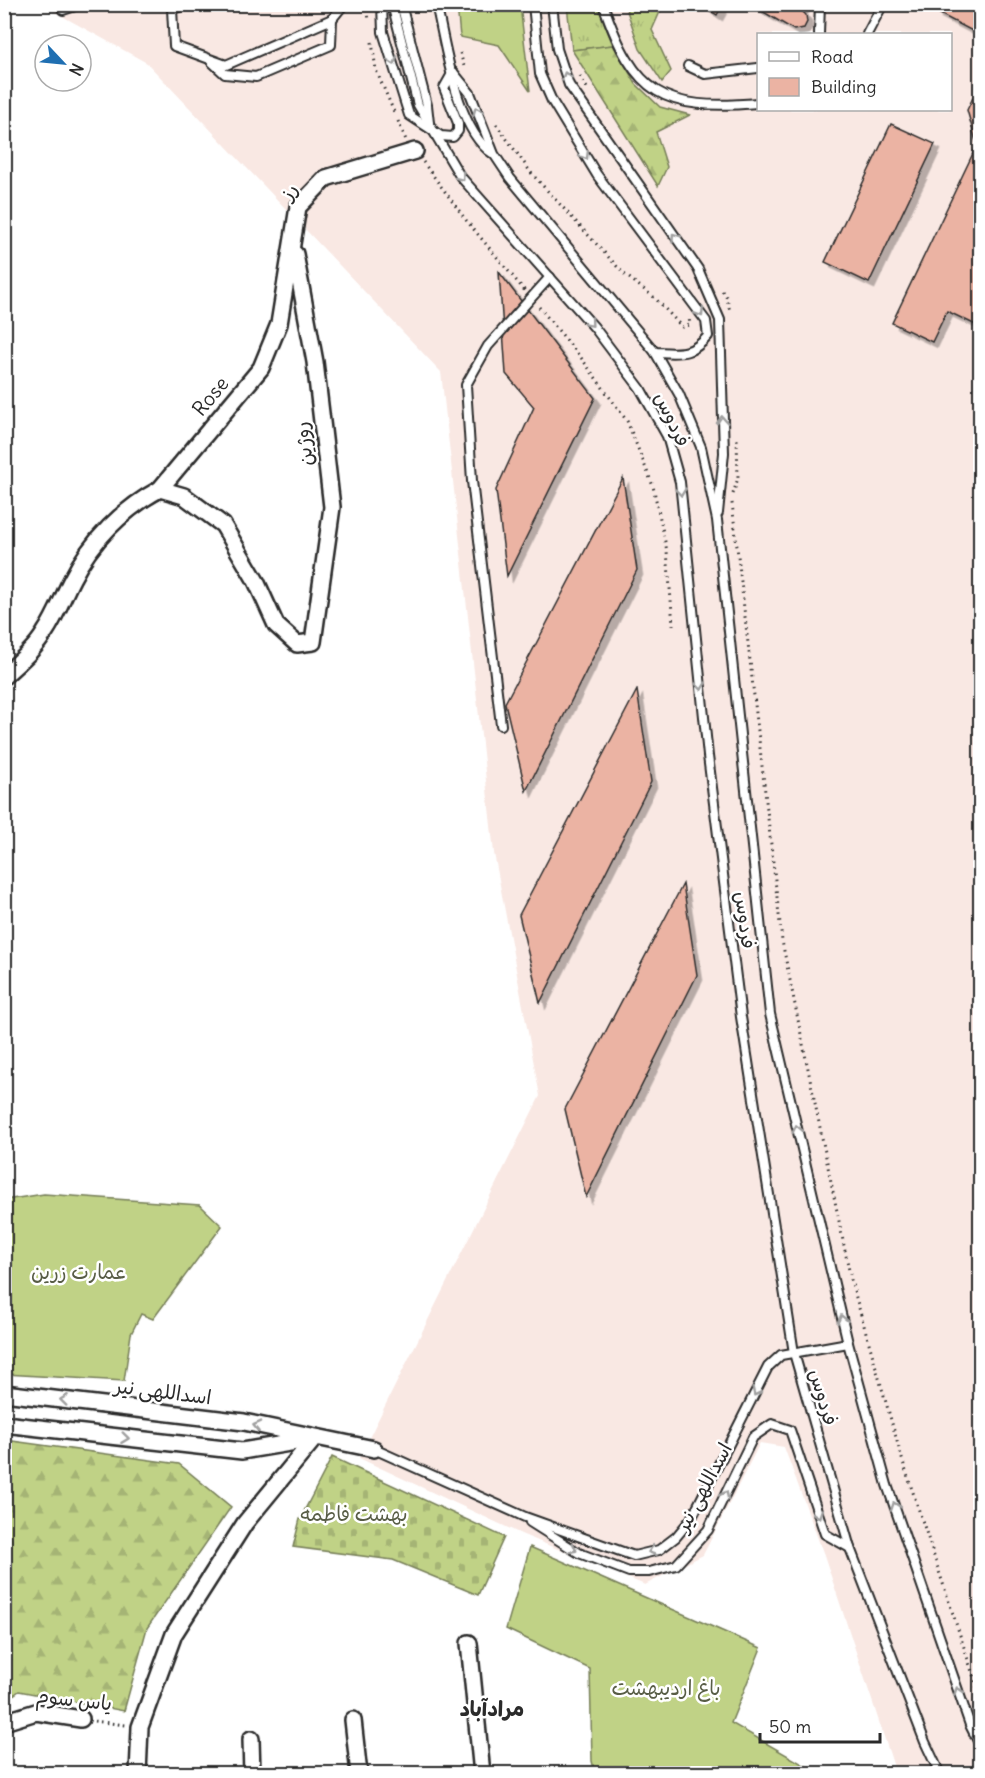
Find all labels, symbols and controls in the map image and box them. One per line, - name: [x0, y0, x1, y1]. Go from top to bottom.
- north arrow: [33, 33, 93, 93]
- legend: [757, 33, 952, 111]
- text: Road: [811, 45, 854, 68]
- one-way arrow: [385, 55, 398, 66]
- text: N: [65, 60, 88, 79]
- one-way arrow: [561, 71, 573, 82]
- text: Building: [811, 75, 876, 98]
- one-way arrow: [472, 106, 484, 117]
- one-way arrow: [578, 150, 590, 160]
- one-way arrow: [454, 170, 465, 181]
- street label: رز: [272, 178, 303, 206]
- one-way arrow: [671, 233, 682, 244]
- one-way arrow: [693, 307, 705, 317]
- one-way arrow: [583, 316, 594, 327]
- street label: Rose: [186, 371, 234, 421]
- street label: فردوس: [650, 388, 696, 450]
- one-way arrow: [716, 416, 729, 425]
- street label: روژین: [288, 420, 318, 468]
- one-way arrow: [674, 488, 686, 497]
- one-way arrow: [694, 682, 707, 691]
- street label: فردوس: [730, 890, 762, 950]
- one-way arrow: [792, 1124, 805, 1134]
- park label: عمارت زرین: [31, 1259, 127, 1284]
- one-way arrow: [836, 1314, 849, 1324]
- street label: فردوس: [804, 1366, 844, 1428]
- street label: اسداللهی نیر: [111, 1372, 213, 1410]
- one-way arrow: [752, 1386, 764, 1397]
- one-way arrow: [60, 1394, 69, 1407]
- one-way arrow: [253, 1420, 263, 1433]
- one-way arrow: [121, 1431, 130, 1444]
- street label: اسداللهی نیر: [668, 1438, 738, 1538]
- one-way arrow: [718, 1490, 730, 1501]
- park label: بهشت فاطمه: [300, 1501, 408, 1526]
- one-way arrow: [889, 1501, 902, 1512]
- one-way arrow: [811, 1508, 823, 1518]
- one-way arrow: [567, 1542, 577, 1553]
- one-way arrow: [647, 1544, 658, 1556]
- park label: باغ اردیبهشت: [612, 1675, 720, 1702]
- street label: یاس سوم: [34, 1683, 113, 1719]
- one-way arrow: [953, 1686, 966, 1697]
- district label: مرادآباد: [460, 1695, 524, 1722]
- scale bar: [760, 1706, 880, 1744]
- text: 50 m: [769, 1715, 811, 1738]

